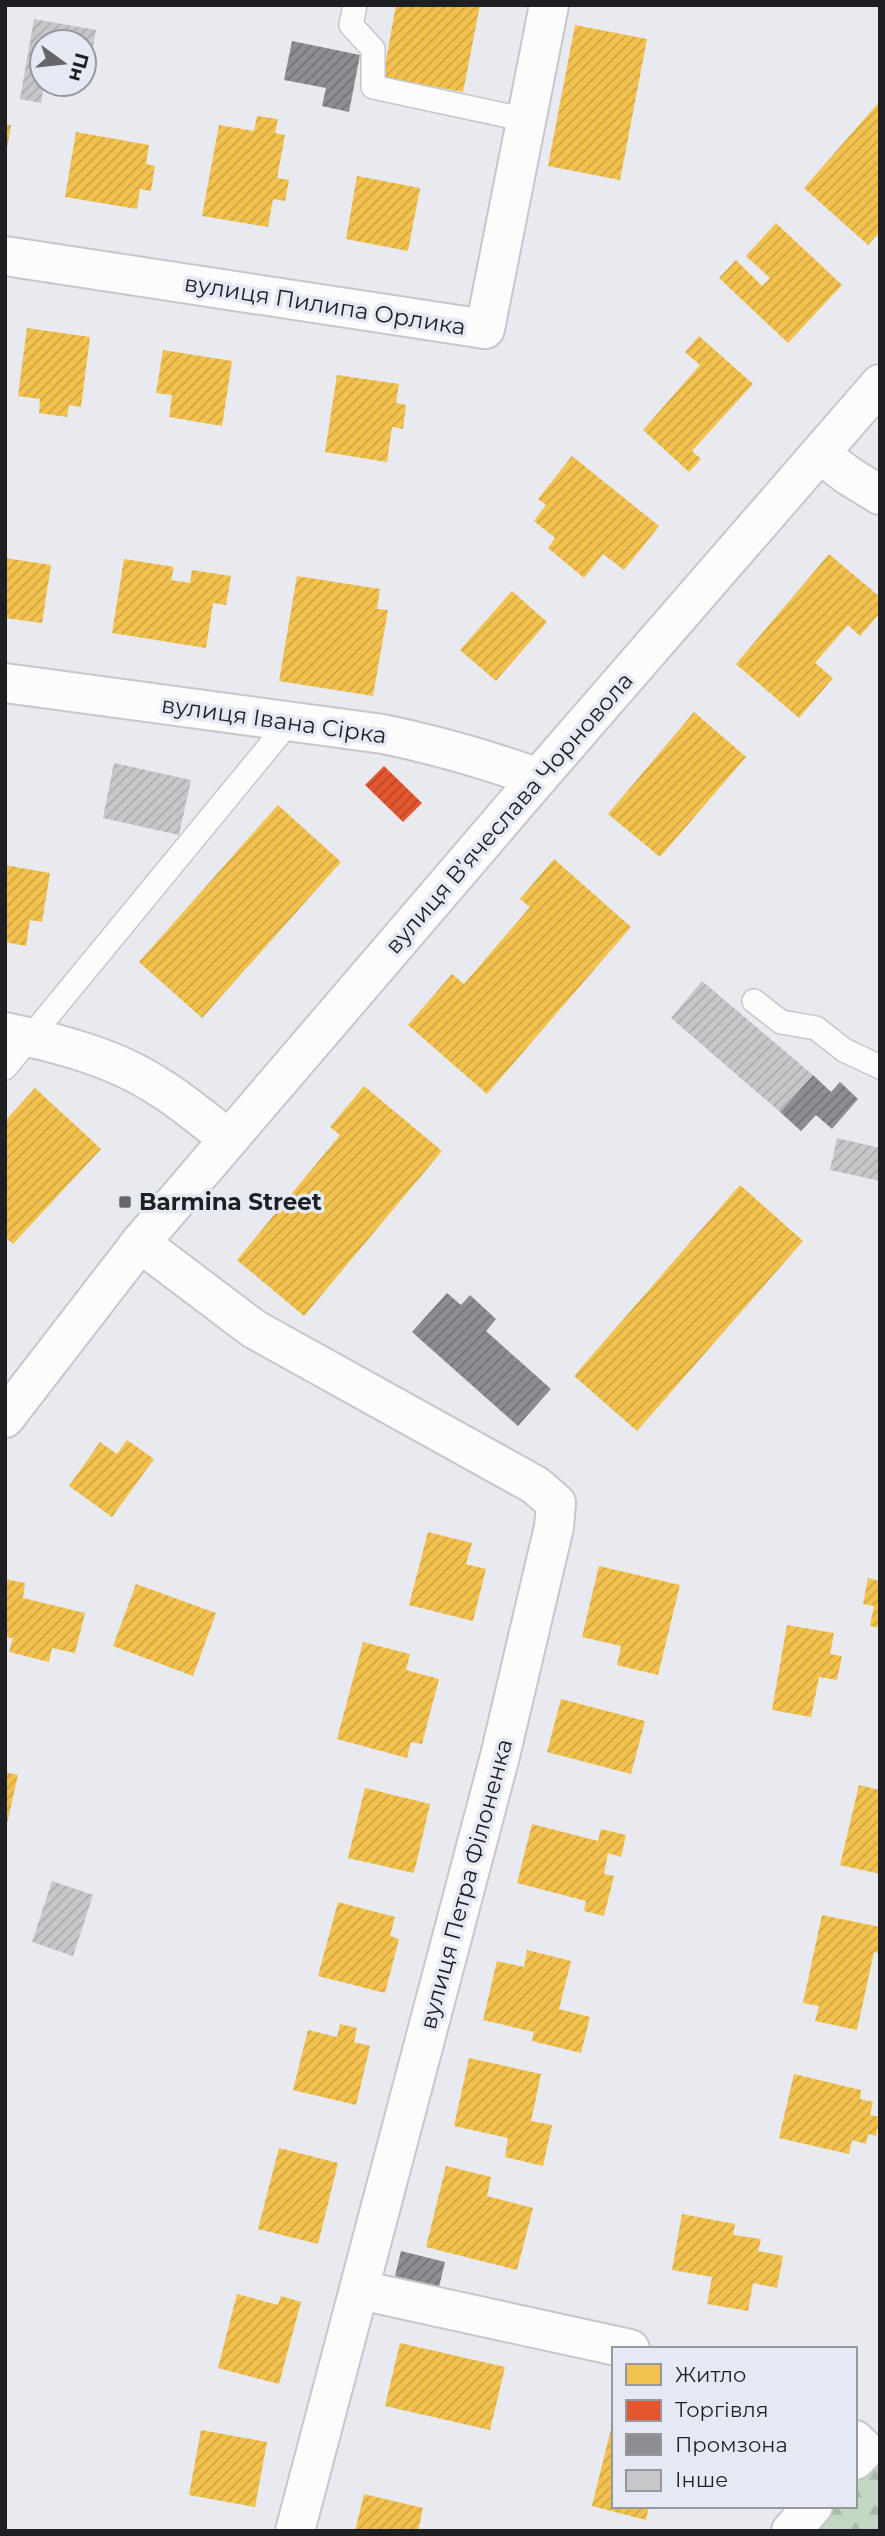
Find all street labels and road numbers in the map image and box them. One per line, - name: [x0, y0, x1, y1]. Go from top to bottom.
- street label: вулиця Пилипа Орлика: [182, 269, 468, 341]
- street label: вулиця Вʼячеслава Чорновола: [379, 667, 639, 959]
- street label: вулиця Івана Сірка: [160, 690, 388, 750]
- street label: вулиця Петра Філоненка: [414, 1736, 518, 2032]

